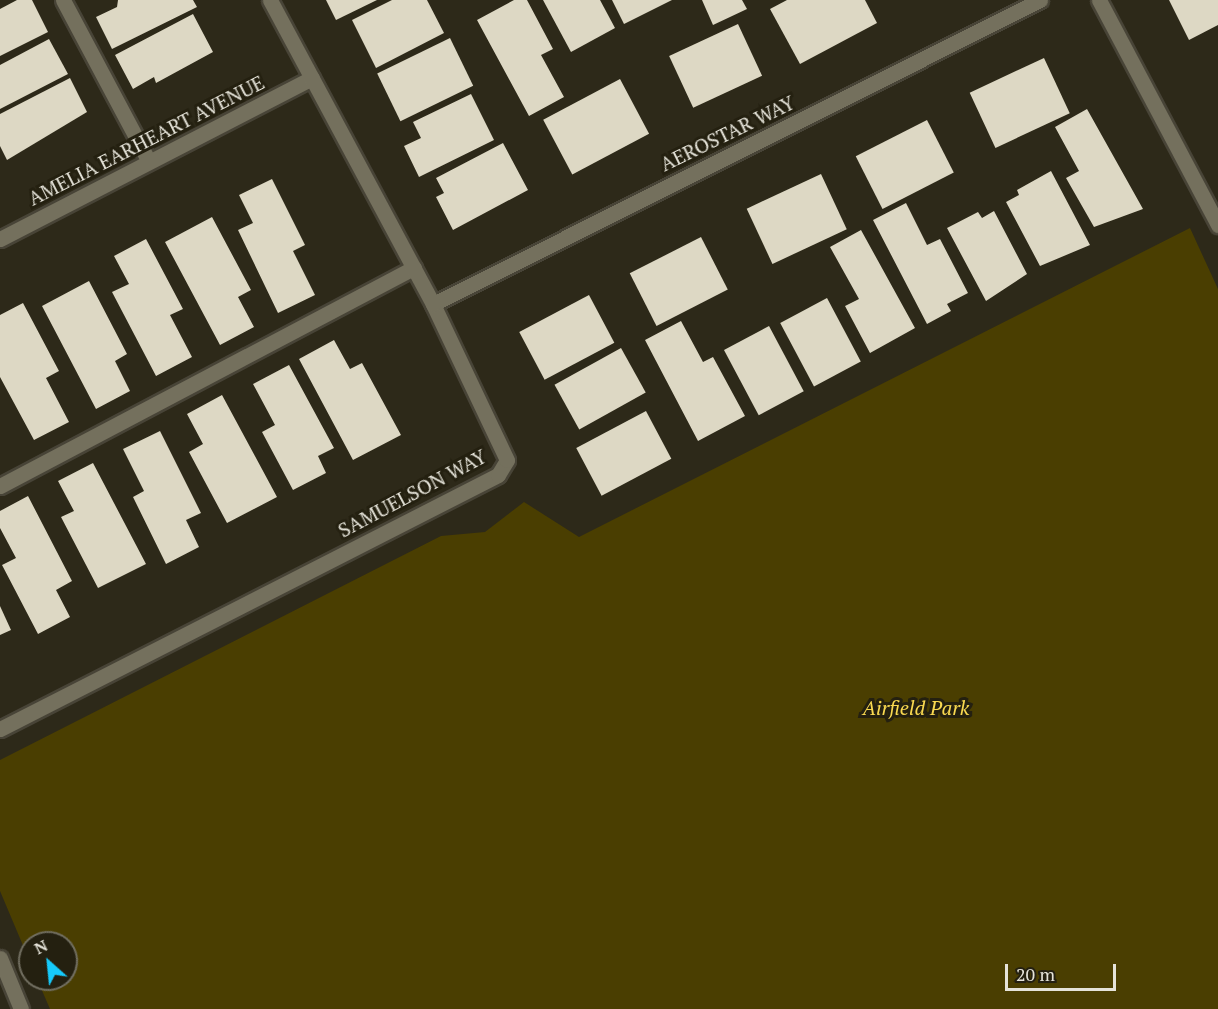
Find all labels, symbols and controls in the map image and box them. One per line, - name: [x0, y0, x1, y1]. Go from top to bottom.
- street label: AMELIA EARHEART AVENUE: [24, 70, 268, 210]
- street label: AEROSTAR WAY: [656, 90, 798, 176]
- street label: SAMUELSON WAY: [334, 444, 490, 542]
- park label: Airfield Park: [863, 695, 969, 719]
- north arrow: [18, 931, 78, 991]
- text: N: [30, 934, 51, 959]
- scale bar: [1008, 952, 1119, 990]
- text: 20 m: [1016, 962, 1055, 986]

